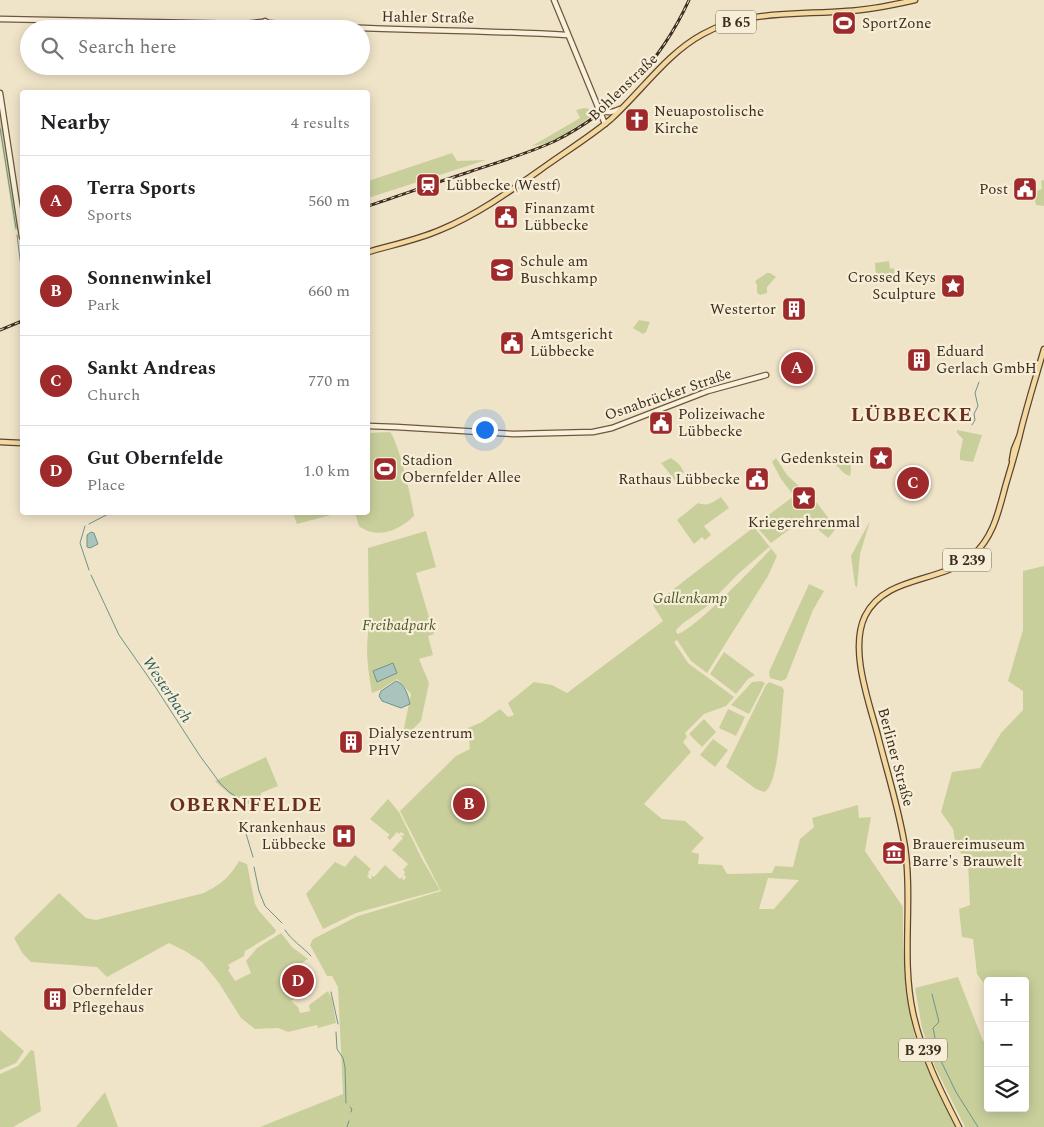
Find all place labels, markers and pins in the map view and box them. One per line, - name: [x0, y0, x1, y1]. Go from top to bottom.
- sports icon: SportZone: [831, 10, 857, 36]
- place label: SportZone: [862, 12, 931, 35]
- place label: Neuapostolische Kirche: [654, 100, 764, 140]
- church icon: Neuapostolische Kirche: [624, 107, 650, 133]
- station icon: Lübbecke (Westf): [415, 172, 441, 198]
- place label: Lübbecke (Westf): [446, 174, 561, 197]
- public building icon: Post: [1012, 176, 1038, 202]
- place label: Post: [979, 178, 1008, 201]
- place label: Finanzamt Lübbecke: [524, 197, 595, 237]
- public building icon: Finanzamt Lübbecke: [493, 204, 519, 230]
- place label: Schule am Buschkamp: [520, 250, 598, 290]
- school or university icon: Schule am Buschkamp: [489, 257, 515, 283]
- place label: Crossed Keys Sculpture: [847, 266, 936, 306]
- place icon: Crossed Keys Sculpture: [940, 273, 966, 299]
- building icon: Westertor: [781, 296, 807, 322]
- place label: Westertor: [710, 298, 776, 321]
- place label: Amtsgericht Lübbecke: [530, 323, 613, 363]
- public building icon: Amtsgericht Lübbecke: [499, 330, 525, 356]
- place label: Eduard Gerlach GmbH: [936, 340, 1037, 380]
- building icon: Eduard Gerlach GmbH: [906, 347, 932, 373]
- pin: A: [781, 349, 813, 387]
- place label: Polizeiwache Lübbecke: [678, 403, 765, 443]
- public building icon: Polizeiwache Lübbecke: [648, 410, 674, 436]
- place icon: Gedenkstein: [868, 445, 894, 471]
- place label: Gedenkstein: [780, 447, 864, 470]
- place label: Stadion Obernfelder Allee: [402, 449, 521, 489]
- sports icon: Stadion Obernfelder Allee: [372, 456, 398, 482]
- pin: C: [897, 464, 929, 502]
- public building icon: Rathaus Lübbecke: [744, 466, 770, 492]
- place label: Rathaus Lübbecke: [618, 468, 740, 491]
- place icon: Kriegerehrenmal: [791, 485, 817, 511]
- place label: Kriegerehrenmal: [748, 511, 860, 534]
- place label: Dialysezentrum PHV: [368, 722, 473, 762]
- building icon: Dialysezentrum PHV: [338, 729, 364, 755]
- pin: B: [453, 785, 485, 823]
- place label: Krankenhaus Lübbecke: [238, 816, 326, 856]
- hospital icon: Krankenhaus Lübbecke: [331, 823, 357, 849]
- place label: Brauereimuseum Barre's Brauwelt: [912, 833, 1025, 873]
- museum icon: Brauereimuseum Barre's Brauwelt: [881, 840, 907, 866]
- pin: D: [282, 962, 314, 1000]
- place label: Obernfelder Pflegehaus: [72, 979, 153, 1019]
- building icon: Obernfelder Pflegehaus: [42, 986, 68, 1012]

